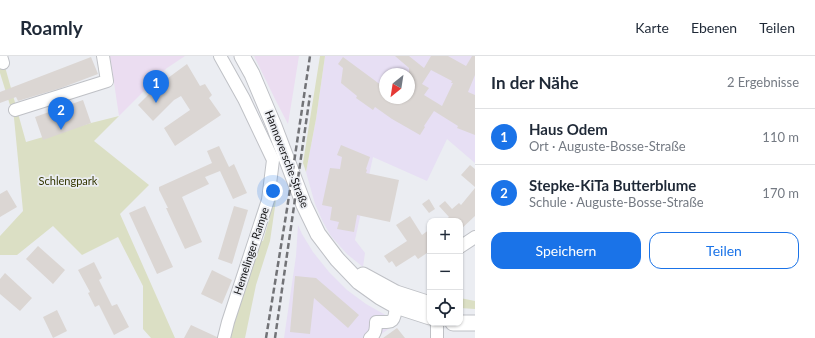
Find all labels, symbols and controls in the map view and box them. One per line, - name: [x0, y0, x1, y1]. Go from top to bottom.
- text: Roamly: [20, 16, 83, 39]
- text: Karte: [635, 19, 669, 36]
- text: Ebenen: [691, 19, 737, 36]
- text: Teilen: [759, 19, 795, 36]
- north arrow: [379, 68, 415, 104]
- pin: 1: [143, 70, 169, 103]
- text: In der Nähe: [491, 72, 579, 93]
- text: 2 Ergebnisse: [727, 74, 799, 90]
- pin: 2: [48, 97, 74, 130]
- street label: Hannoversche Straße: [263, 108, 312, 210]
- text: Haus Odem: [529, 120, 608, 138]
- text: 1: [500, 129, 508, 145]
- text: 110 m: [762, 129, 799, 145]
- text: Ort · Auguste-Bosse-Straße: [529, 138, 686, 154]
- park label: Schlengpark: [39, 174, 98, 187]
- text: Stepke-KiTa Butterblume: [529, 176, 696, 194]
- your location: [263, 181, 283, 201]
- text: 2: [500, 185, 508, 201]
- text: 170 m: [762, 185, 799, 201]
- text: Schule · Auguste-Bosse-Straße: [529, 194, 704, 210]
- street label: Hemelinger Rampe: [230, 205, 271, 296]
- map controls: [427, 218, 463, 326]
- button: +: [427, 218, 463, 254]
- button: Speichern: [491, 232, 641, 269]
- button: Teilen: [649, 232, 799, 269]
- button: −: [427, 254, 463, 290]
- button: locate: [427, 290, 463, 326]

